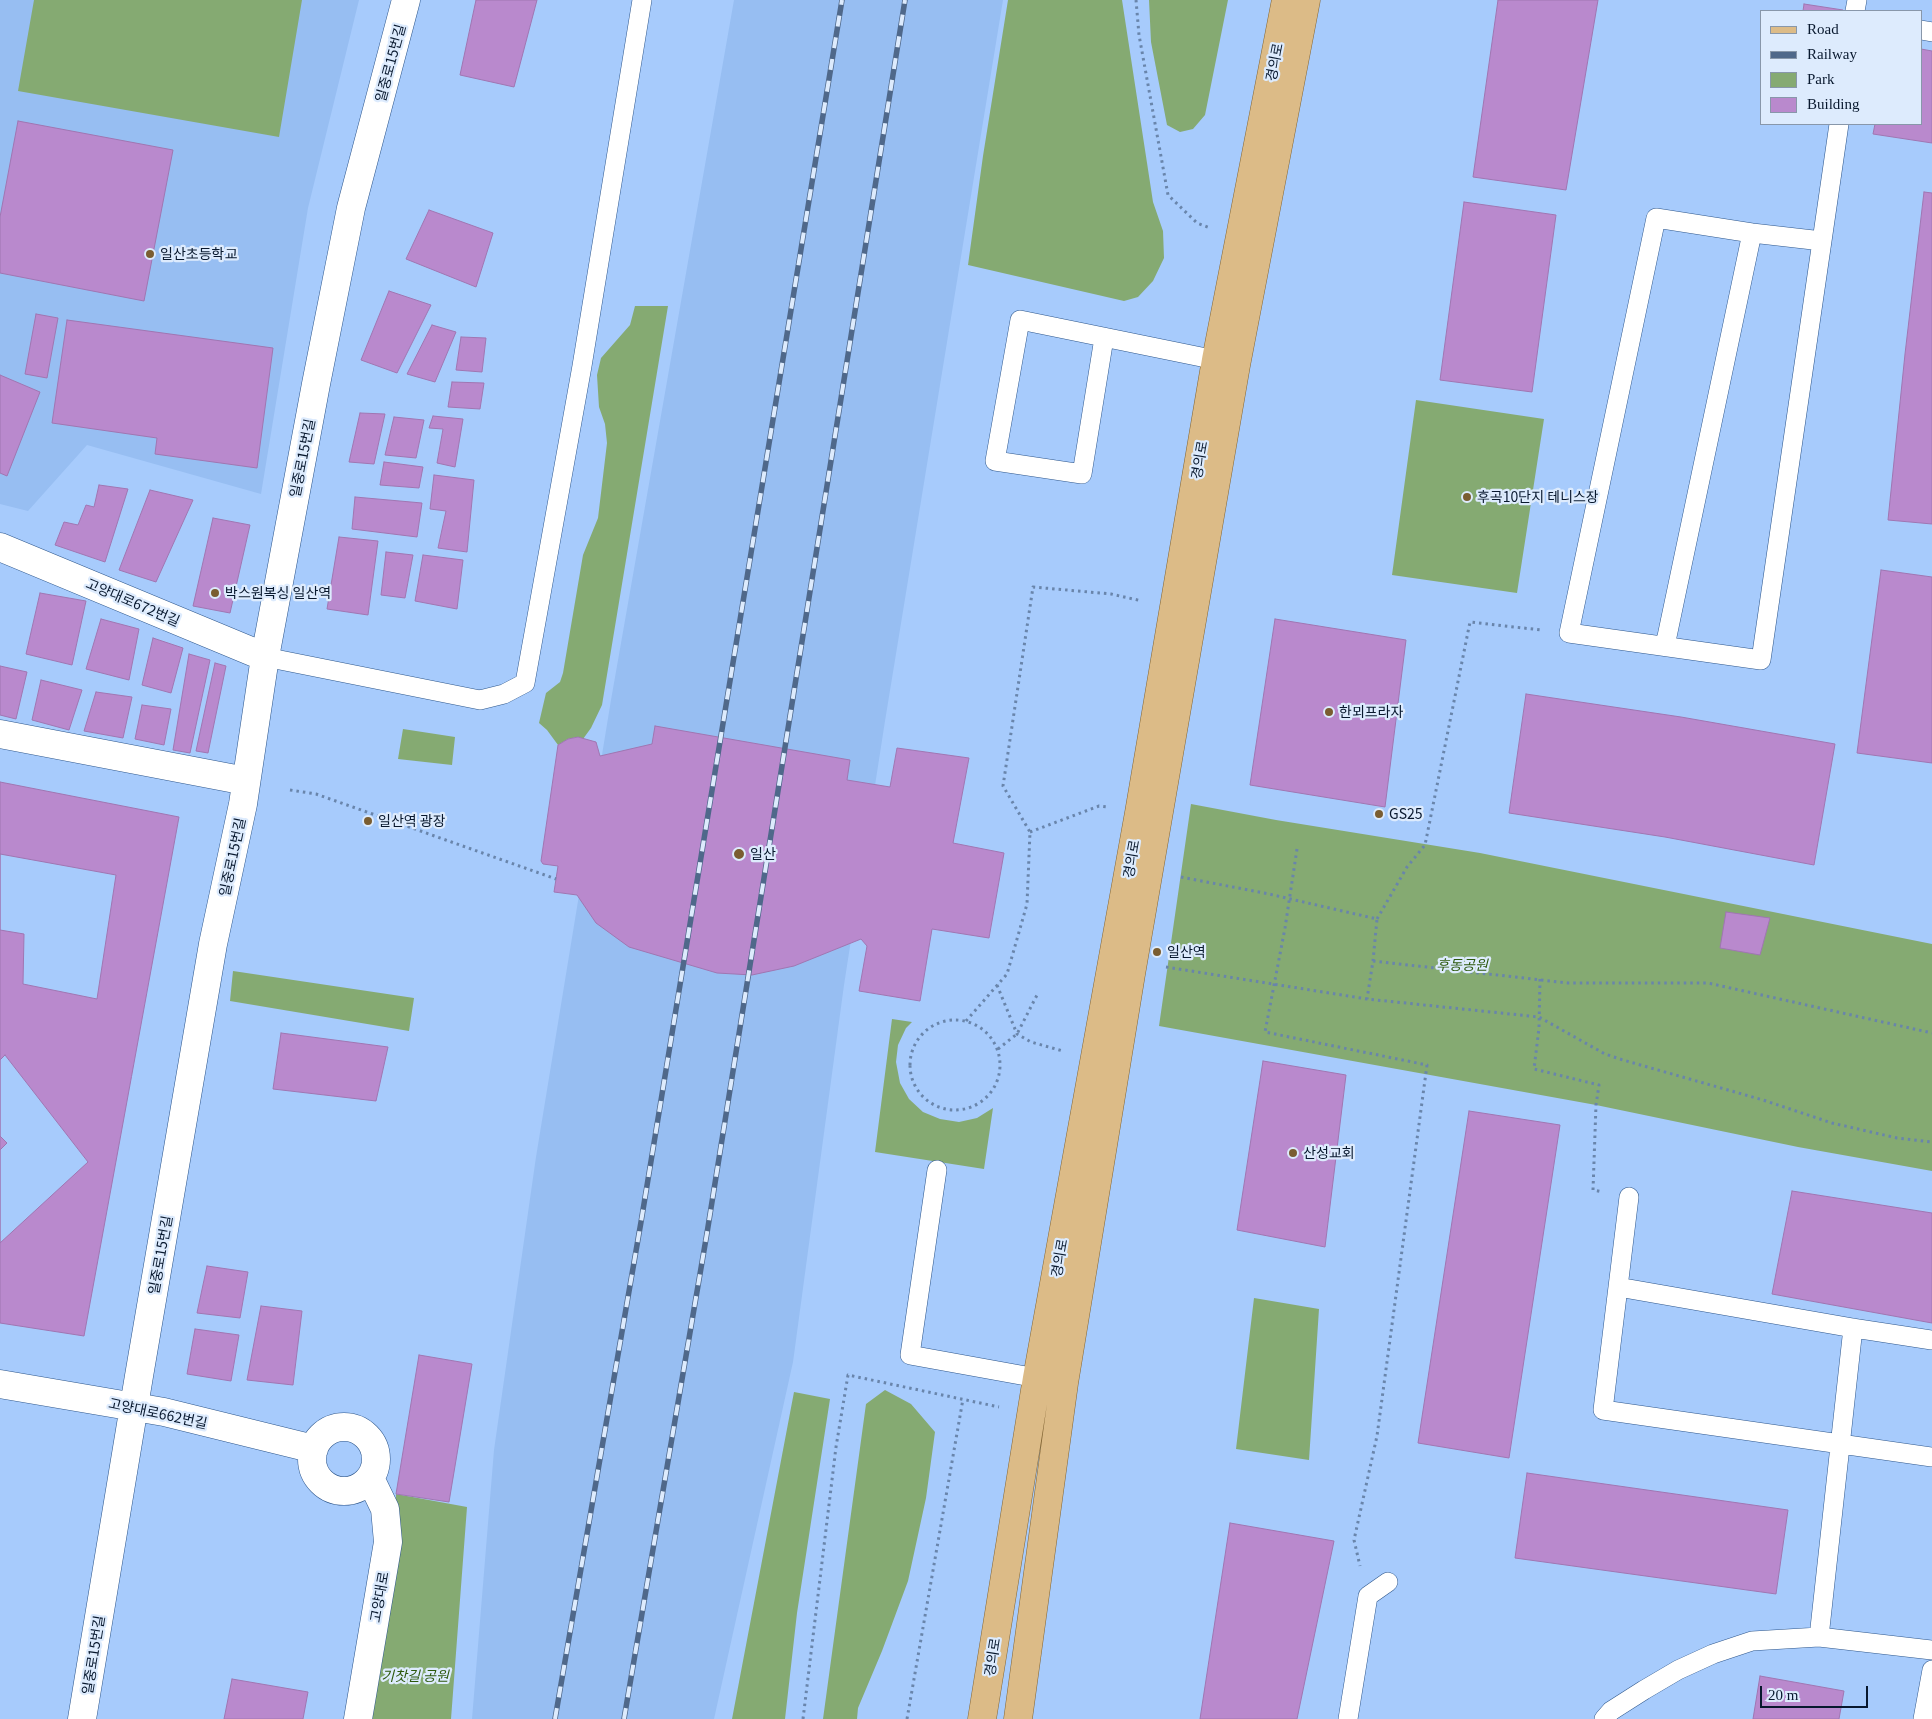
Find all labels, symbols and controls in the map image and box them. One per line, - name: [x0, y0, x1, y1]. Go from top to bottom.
- legend: [1760, 10, 1922, 125]
- text: Road: [1807, 21, 1839, 37]
- street label: 일중로15번길: [372, 22, 408, 104]
- street label: 경의로: [1262, 41, 1286, 83]
- text: Railway: [1807, 46, 1857, 62]
- text: Park: [1807, 71, 1835, 87]
- text: Building: [1807, 96, 1860, 112]
- place label: 일산초등학교: [160, 246, 237, 262]
- marker: 일산초등학교: [144, 248, 156, 260]
- street label: 일중로15번길: [286, 417, 318, 499]
- street label: 경의로: [1187, 440, 1211, 480]
- place label: 후곡10단지 테니스장: [1477, 489, 1599, 505]
- marker: 후곡10단지 테니스장: [1461, 491, 1473, 503]
- street label: 고양대로672번길: [83, 575, 183, 629]
- place label: 박스원복싱 일산역: [225, 585, 331, 601]
- marker: 박스원복싱 일산역: [209, 587, 221, 599]
- place label: 한뫼프라자: [1339, 704, 1403, 720]
- marker: 한뫼프라자: [1323, 706, 1335, 718]
- place label: GS25: [1389, 806, 1423, 822]
- marker: GS25: [1373, 808, 1385, 820]
- place label: 일산역 광장: [378, 813, 446, 829]
- marker: 일산역 광장: [362, 815, 374, 827]
- street label: 일중로15번길: [215, 816, 249, 898]
- street label: 경의로: [1119, 839, 1143, 879]
- place label: 일산: [750, 846, 776, 862]
- marker: 일산: [732, 847, 746, 861]
- place label: 일산역: [1167, 944, 1206, 960]
- marker: 일산역: [1151, 946, 1163, 958]
- park label: 후동공원: [1436, 957, 1488, 973]
- place label: 산성교회: [1303, 1145, 1355, 1161]
- marker: 산성교회: [1287, 1147, 1299, 1159]
- street label: 일중로15번길: [145, 1214, 175, 1296]
- street label: 경의로: [1047, 1238, 1071, 1278]
- street label: 고양대로662번길: [107, 1394, 209, 1432]
- street label: 고양대로: [366, 1570, 392, 1624]
- street label: 일중로15번길: [78, 1614, 108, 1696]
- street label: 경의로: [981, 1637, 1003, 1677]
- park label: 기찻길 공원: [381, 1668, 449, 1684]
- scale bar: [1762, 1676, 1870, 1708]
- text: 20 m: [1768, 1687, 1798, 1703]

